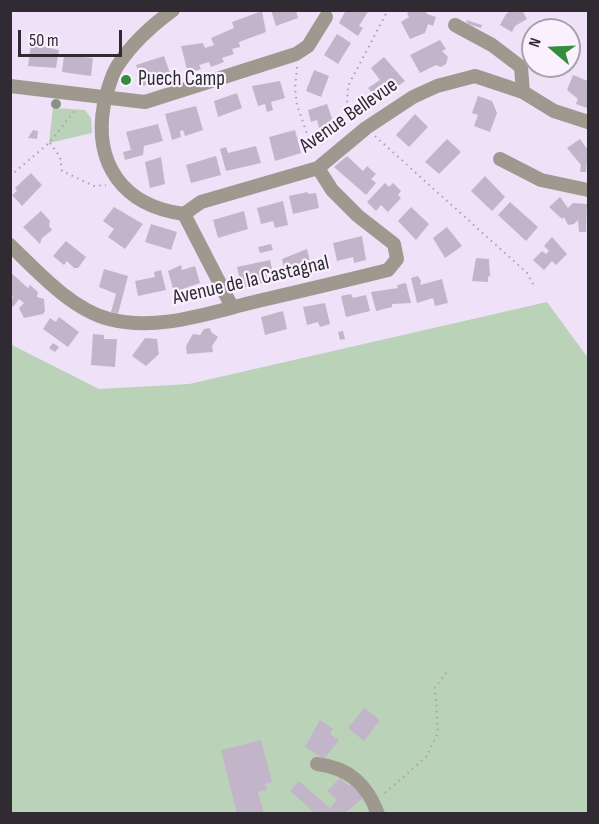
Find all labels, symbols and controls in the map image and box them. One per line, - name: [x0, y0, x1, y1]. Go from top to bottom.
- scale bar: [21, 18, 124, 56]
- north arrow: [521, 18, 581, 78]
- text: 50 m: [29, 30, 59, 51]
- text: N: [525, 36, 546, 50]
- place label: Puech Camp: [138, 67, 225, 93]
- marker: Puech Camp: [119, 73, 133, 87]
- street label: Avenue Bellevue: [295, 73, 403, 159]
- street label: Avenue de la Castagnal: [170, 251, 332, 311]

